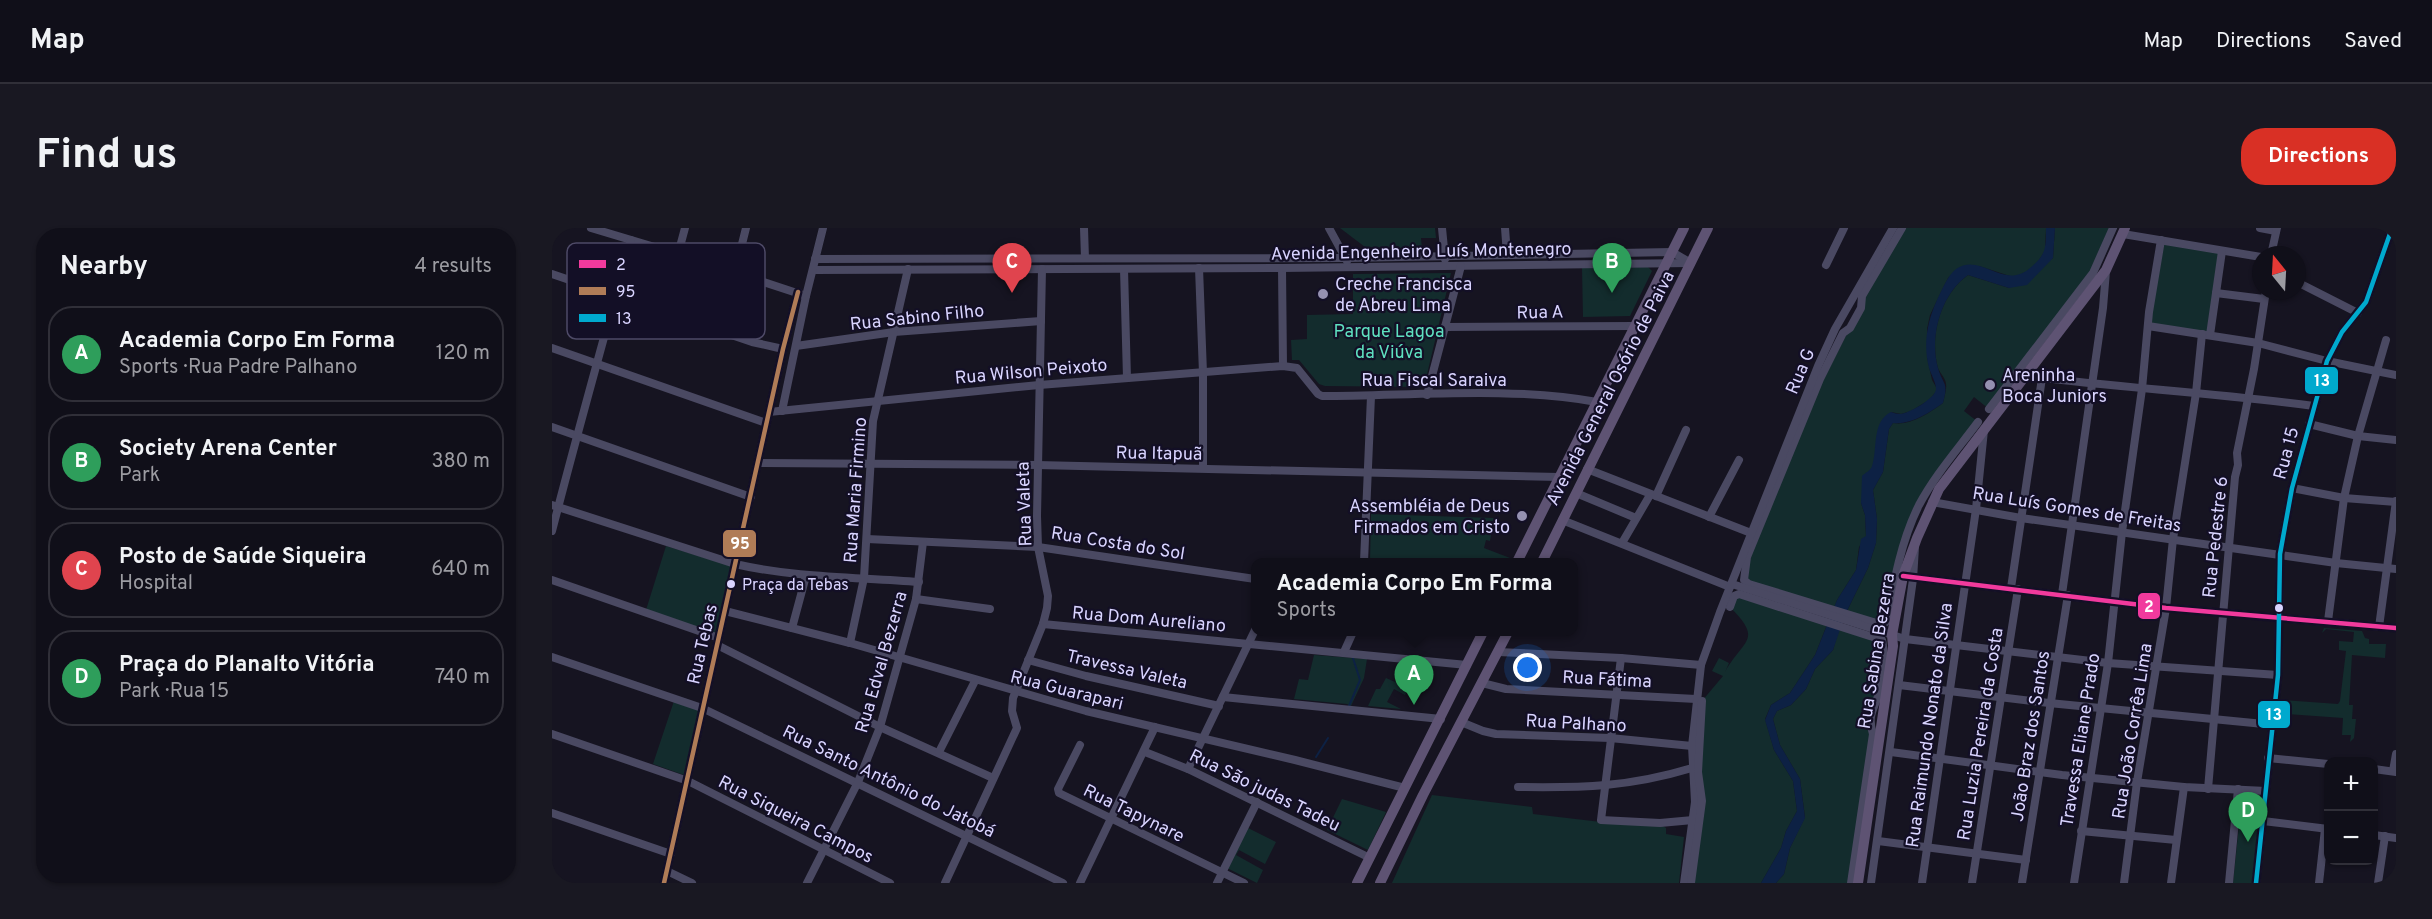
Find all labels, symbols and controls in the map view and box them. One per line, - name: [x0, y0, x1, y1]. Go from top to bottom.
- text: Map: [30, 23, 85, 59]
- text: Map: [2143, 28, 2183, 55]
- text: Directions: [2216, 28, 2311, 55]
- text: Saved: [2344, 28, 2402, 55]
- button: Directions: [2241, 128, 2396, 185]
- text: Find us: [36, 130, 177, 183]
- street label: Avenida Engenheiro Luís Montenegro: [1270, 238, 1572, 267]
- legend: [567, 243, 765, 339]
- pin: C: [992, 244, 1032, 293]
- pin: B: [1592, 244, 1632, 293]
- north arrow: [2252, 246, 2306, 300]
- text: Nearby: [60, 251, 148, 284]
- text: 4 results: [415, 254, 492, 280]
- text: 2: [616, 256, 626, 276]
- street label: Avenida General Osório de Paiva: [1542, 267, 1681, 510]
- place label: Creche Francisca de Abreu Lima: [1335, 274, 1472, 318]
- text: 95: [616, 283, 636, 303]
- marker: Creche Francisca de Abreu Lima: [1316, 287, 1330, 301]
- street label: Rua Sabino Filho: [849, 300, 986, 337]
- street label: Rua A: [1516, 302, 1564, 325]
- text: 13: [616, 310, 632, 330]
- park label: Parque Lagoa da Viúva: [1334, 321, 1444, 365]
- text: Academia Corpo Em Forma: [119, 328, 395, 355]
- text: A: [74, 341, 89, 367]
- text: 120 m: [436, 341, 490, 367]
- street label: Rua G: [1781, 345, 1821, 398]
- street label: Rua Wilson Peixoto: [954, 354, 1108, 391]
- text: Sports · Rua Padre Palhano: [119, 355, 357, 381]
- place label: Areninha Boca Juniors: [2002, 365, 2107, 409]
- line badge: 13: [2304, 366, 2339, 395]
- street label: Rua Fiscal Saraiva: [1361, 370, 1507, 393]
- text: 13: [2314, 372, 2330, 392]
- marker: Areninha Boca Juniors: [1983, 378, 1997, 392]
- street label: Rua Maria Firmino: [840, 416, 873, 564]
- street label: Rua 15: [2269, 425, 2305, 482]
- text: Society Arena Center: [119, 436, 337, 463]
- street label: Rua Itapuã: [1115, 442, 1203, 467]
- text: B: [75, 449, 88, 475]
- text: 380 m: [431, 449, 490, 475]
- street label: Rua Valeta: [1013, 461, 1038, 547]
- text: Park: [119, 463, 160, 489]
- street label: Rua Pedestre 6: [2199, 475, 2234, 599]
- street label: Rua Luís Gomes de Freitas: [1971, 483, 2183, 538]
- place label: Assembléia de Deus Firmados em Cristo: [1349, 496, 1510, 540]
- marker: Assembléia de Deus Firmados em Cristo: [1515, 509, 1529, 523]
- street label: Rua Costa do Sol: [1049, 523, 1186, 566]
- line badge: 95: [722, 529, 757, 558]
- text: 95: [730, 535, 750, 555]
- text: Posto de Saúde Siqueira: [119, 544, 367, 571]
- text: C: [75, 557, 88, 583]
- text: 640 m: [431, 557, 490, 583]
- popup: [1251, 558, 1578, 636]
- text: Hospital: [119, 571, 193, 597]
- text: Academia Corpo Em Forma: [1277, 571, 1552, 598]
- street label: Rua Sabina Bezerra: [1854, 572, 1901, 731]
- place label: Praça da Tebas: [742, 576, 849, 596]
- marker: Praça da Tebas: [725, 578, 737, 590]
- street label: Rua Edval Bezerra: [851, 589, 914, 736]
- line badge: 2: [2137, 592, 2161, 620]
- text: Sports: [1277, 598, 1336, 624]
- text: 2: [2144, 598, 2154, 618]
- street label: Rua Raimundo Nonato da Silva: [1902, 601, 1959, 849]
- street label: Rua Tebas: [683, 602, 724, 687]
- street label: Rua Dom Aureliano: [1071, 602, 1227, 639]
- unlabelled marker: [2273, 602, 2285, 614]
- street label: Rua Luzia Pereira da Costa: [1953, 626, 2010, 842]
- street label: Rua João Corrêa Lima: [2108, 642, 2159, 821]
- street label: Travessa Valeta: [1064, 645, 1189, 696]
- street label: João Braz dos Santos: [2007, 649, 2056, 823]
- text: Praça do Planalto Vitória: [119, 652, 374, 679]
- street label: Travessa Eliane Prado: [2056, 652, 2107, 829]
- your location: [1513, 653, 1542, 682]
- pin: A: [1394, 656, 1434, 705]
- text: D: [74, 665, 89, 691]
- text: 740 m: [435, 665, 490, 691]
- street label: Rua Guarapari: [1008, 666, 1126, 717]
- street label: Rua Fátima: [1562, 667, 1652, 694]
- text: Park · Rua 15: [119, 679, 229, 705]
- line badge: 13: [2257, 700, 2291, 729]
- text: 13: [2266, 706, 2282, 726]
- street label: Rua Palhano: [1525, 710, 1627, 739]
- street label: Rua Santo Antônio do Jatobá: [778, 721, 998, 844]
- street label: Rua São judas Tadeu: [1185, 745, 1344, 838]
- map controls: [2324, 757, 2378, 865]
- button: +: [2324, 757, 2378, 811]
- street label: Rua Siqueira Campos: [714, 771, 877, 869]
- street label: Rua Tapynare: [1079, 780, 1188, 849]
- pin: D: [2228, 792, 2268, 842]
- button: −: [2324, 811, 2378, 865]

